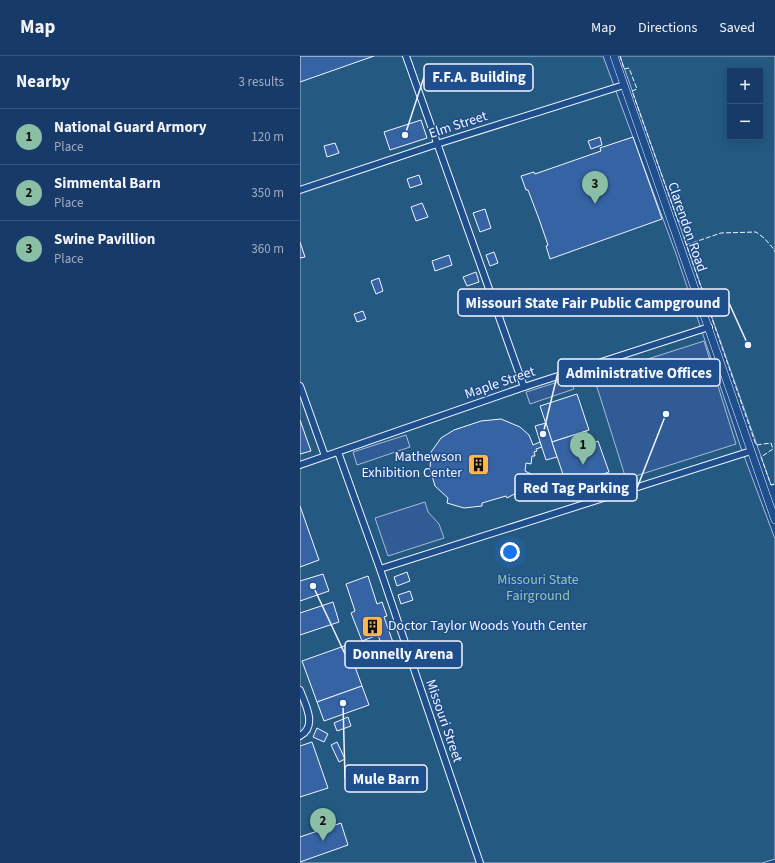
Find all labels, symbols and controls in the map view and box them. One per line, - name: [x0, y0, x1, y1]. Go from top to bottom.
- text: Map: [20, 14, 55, 41]
- text: Map: [591, 18, 616, 38]
- text: Directions: [638, 18, 697, 38]
- text: Saved: [719, 18, 755, 38]
- callout: F.F.A. Building: [424, 64, 533, 91]
- text: F.F.A. Building: [432, 67, 526, 88]
- map controls: [727, 68, 763, 140]
- button: +: [727, 68, 763, 104]
- text: Nearby: [16, 70, 70, 94]
- text: 3 results: [239, 73, 284, 91]
- button: −: [727, 104, 763, 140]
- street label: Elm Street: [426, 106, 490, 144]
- text: National Guard Armory: [54, 117, 207, 138]
- text: 1: [26, 128, 32, 146]
- text: 120 m: [251, 128, 284, 146]
- text: Place: [54, 138, 83, 156]
- pin: 3: [582, 171, 608, 204]
- text: Simmental Barn: [54, 173, 161, 194]
- street label: Clarendon Road: [662, 179, 712, 275]
- text: 2: [26, 184, 32, 202]
- text: 350 m: [251, 184, 284, 202]
- text: Place: [54, 194, 83, 212]
- text: Swine Pavillion: [54, 229, 155, 250]
- text: 3: [26, 240, 32, 258]
- text: 360 m: [251, 240, 284, 258]
- text: Place: [54, 250, 83, 268]
- callout: Missouri State Fair Public Campground: [458, 289, 729, 316]
- text: Missouri State Fair Public Campground: [466, 293, 720, 314]
- callout: Administrative Offices: [558, 359, 720, 386]
- street label: Maple Street: [462, 362, 538, 404]
- text: Administrative Offices: [565, 363, 712, 384]
- pin: 1: [570, 432, 596, 465]
- place label: Mathewson Exhibition Center: [361, 447, 462, 483]
- building icon: Mathewson Exhibition Center: [465, 452, 491, 478]
- callout: Red Tag Parking: [515, 474, 637, 501]
- text: Red Tag Parking: [523, 478, 629, 499]
- your location: [500, 542, 520, 562]
- park label: Missouri State Fairground: [497, 570, 579, 606]
- building icon: Doctor Taylor Woods Youth Center: [359, 613, 385, 639]
- place label: Doctor Taylor Woods Youth Center: [388, 616, 587, 636]
- callout: Donnelly Arena: [345, 641, 462, 668]
- text: Donnelly Arena: [353, 644, 454, 665]
- street label: Missouri Street: [420, 677, 468, 766]
- callout: Mule Barn: [345, 765, 427, 792]
- text: Mule Barn: [353, 769, 419, 790]
- pin: 2: [310, 808, 336, 841]

